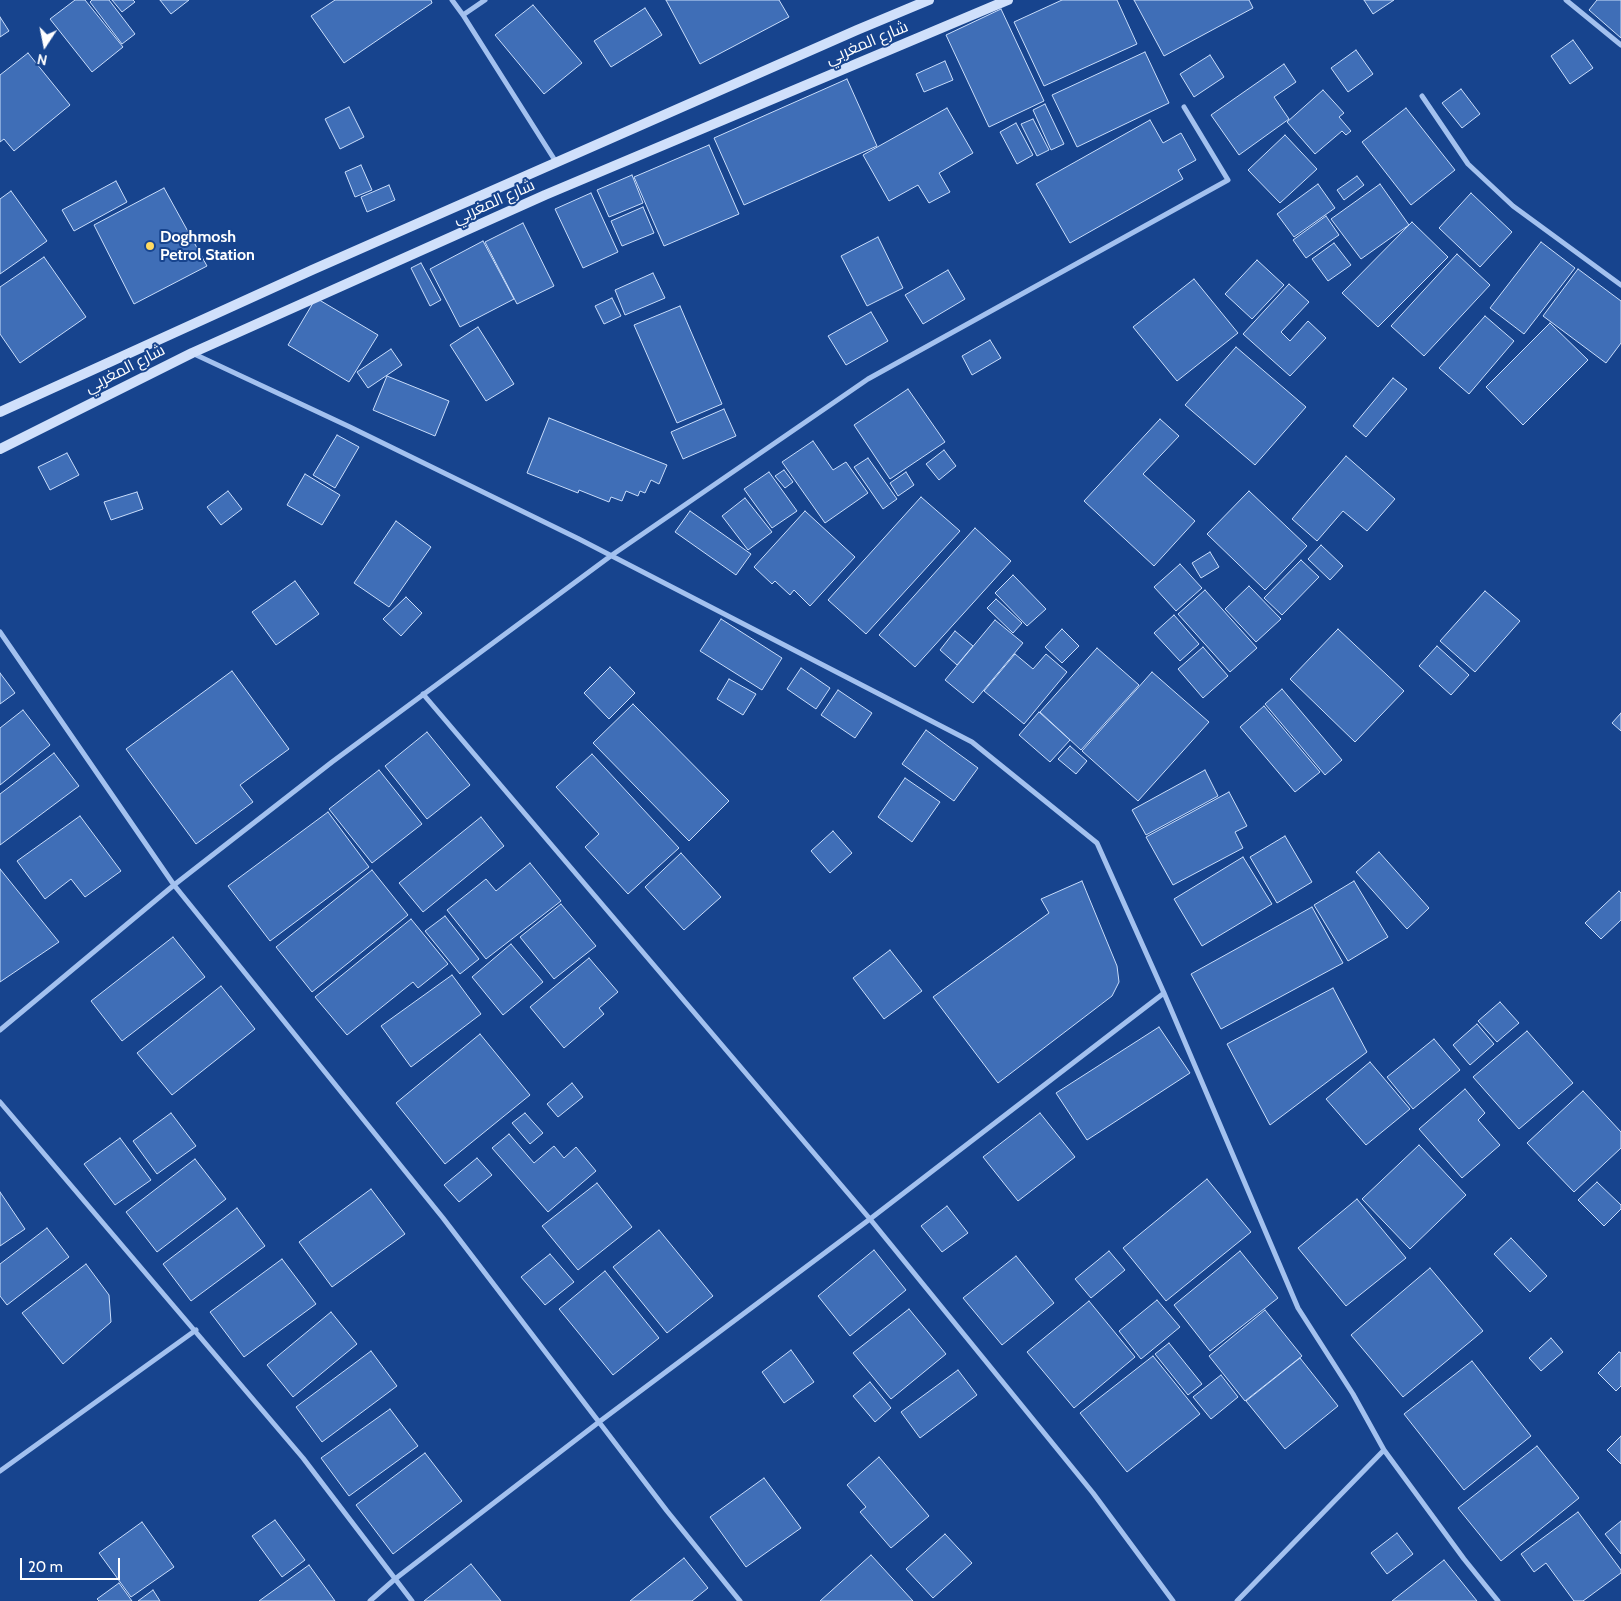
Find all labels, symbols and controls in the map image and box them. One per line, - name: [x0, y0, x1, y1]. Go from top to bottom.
- street label: شارع المغربي: [823, 17, 911, 69]
- north arrow: [20, 20, 70, 70]
- text: N: [36, 50, 49, 70]
- street label: شارع المغربي: [450, 175, 538, 229]
- place label: Doghmosh Petrol Station: [160, 227, 255, 265]
- marker: Doghmosh Petrol Station: [144, 240, 156, 252]
- street label: شارع المغربي: [82, 341, 168, 397]
- scale bar: [22, 1548, 122, 1580]
- text: 20 m: [28, 1558, 63, 1576]

